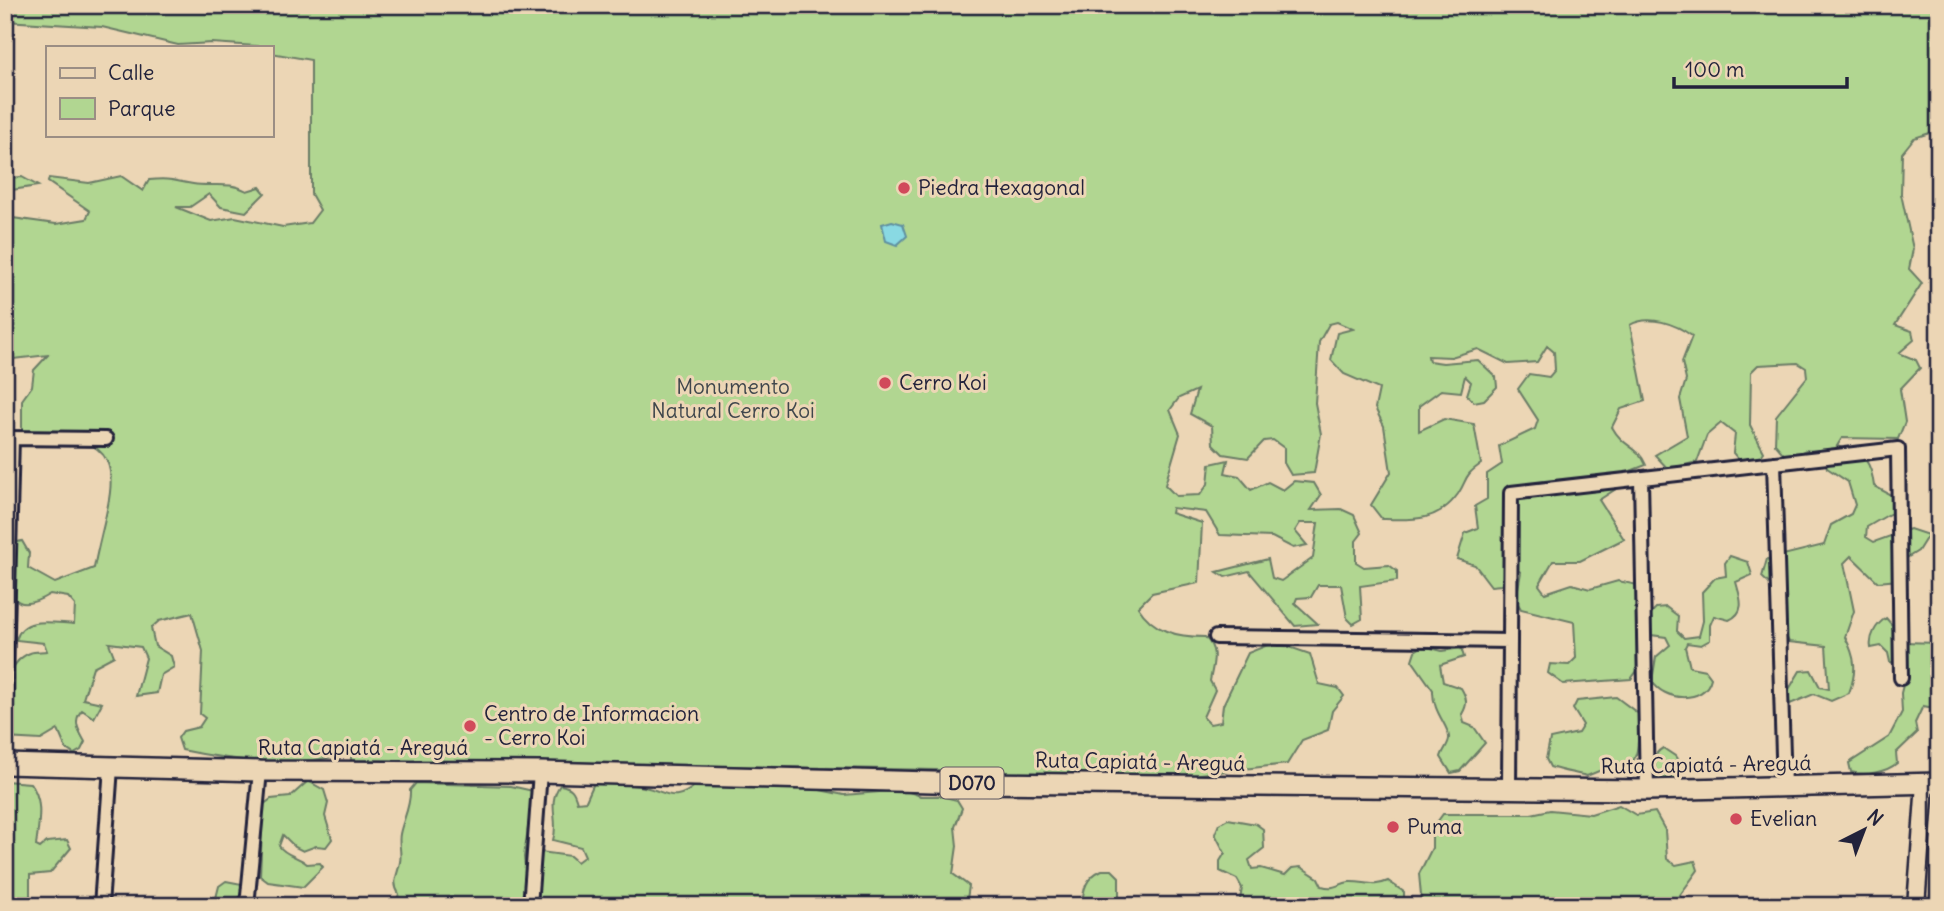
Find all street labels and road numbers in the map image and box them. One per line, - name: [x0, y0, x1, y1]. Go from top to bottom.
- street label: Ruta Capiatá - Areguá: [258, 734, 468, 761]
- street label: Ruta Capiatá - Areguá: [1035, 746, 1246, 777]
- street label: Ruta Capiatá - Areguá: [1600, 749, 1811, 780]
- road number: D070: [940, 768, 1004, 798]

